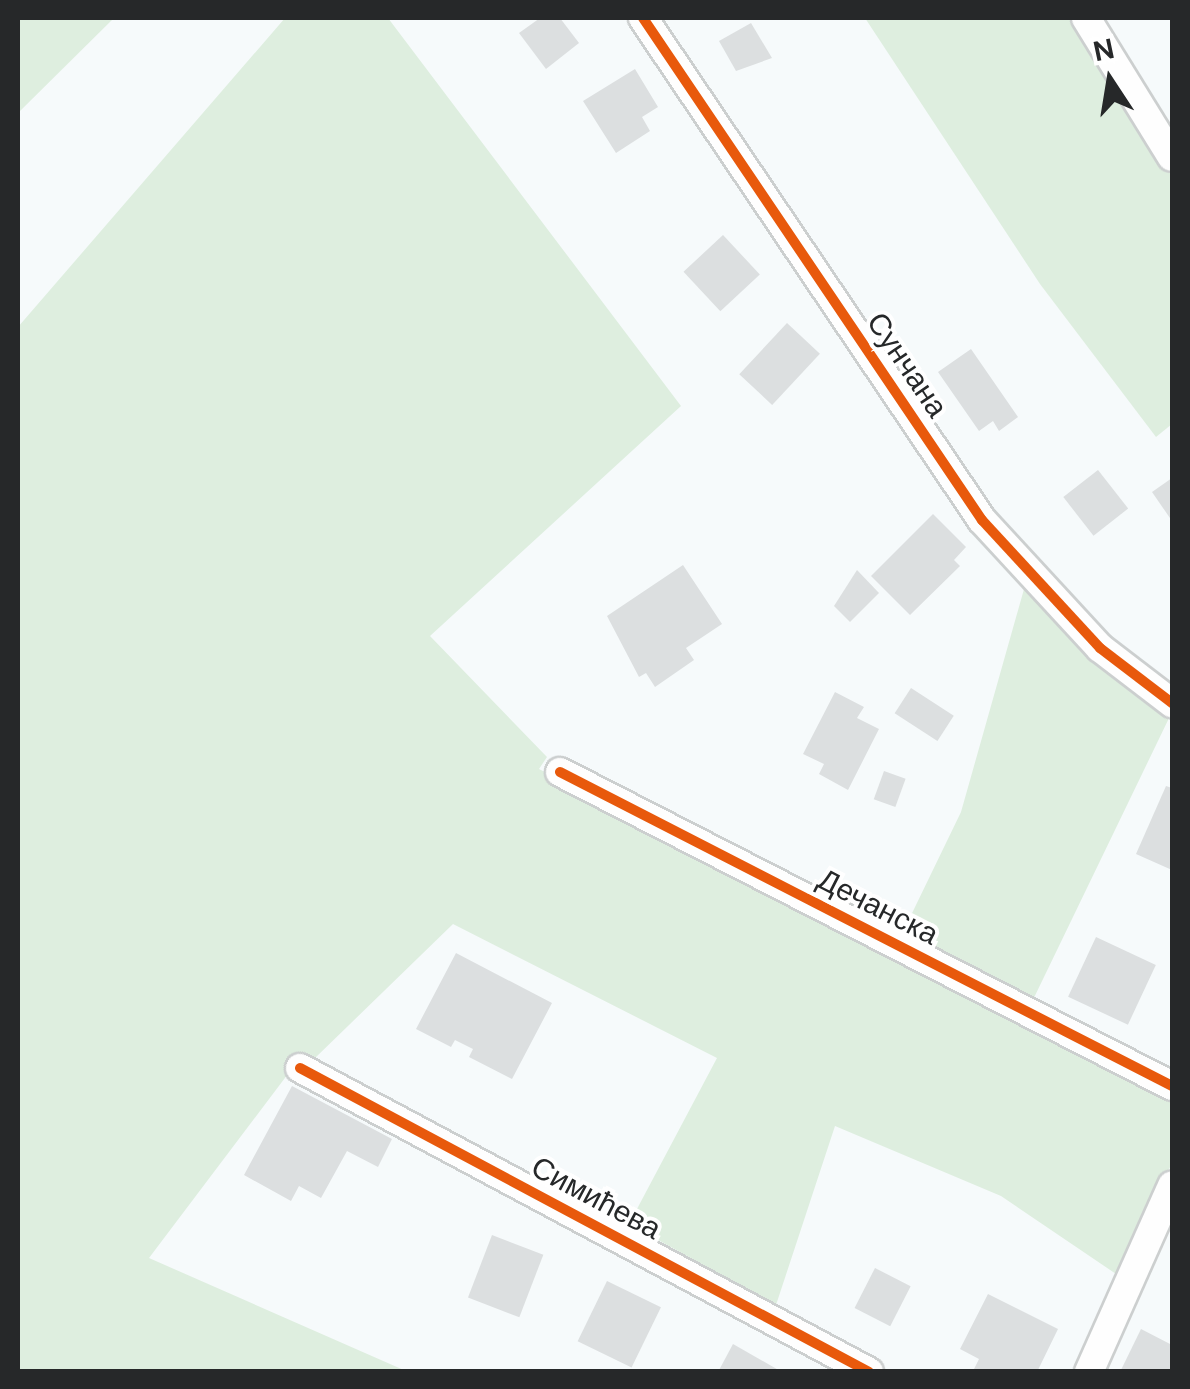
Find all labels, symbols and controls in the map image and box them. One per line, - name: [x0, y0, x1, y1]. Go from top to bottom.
- north arrow: [1060, 30, 1160, 130]
- text: N: [1090, 30, 1117, 70]
- street label: Сунчана: [859, 306, 955, 424]
- street label: Дечанска: [812, 861, 944, 953]
- street label: Симићева: [525, 1149, 667, 1247]

